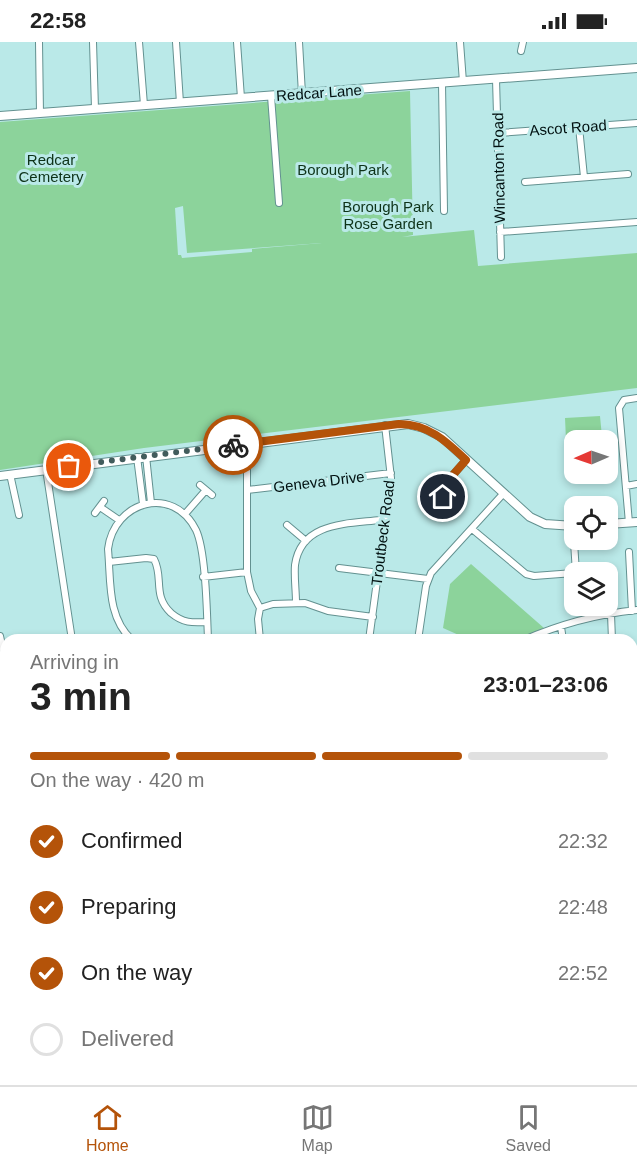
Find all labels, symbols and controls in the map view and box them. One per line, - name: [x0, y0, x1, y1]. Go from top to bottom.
- text: 22:58: [30, 8, 86, 33]
- street label: Redcar Lane: [276, 81, 362, 104]
- street label: Wincanton Road: [489, 112, 508, 224]
- street label: Ascot Road: [529, 116, 607, 139]
- park label: Redcar Cemetery: [18, 151, 84, 185]
- park label: Borough Park: [297, 161, 389, 178]
- park label: Borough Park Rose Garden: [342, 198, 434, 232]
- courier: [203, 415, 263, 475]
- icon: bike: [217, 429, 250, 462]
- north arrow: [564, 430, 618, 484]
- map controls: [564, 430, 618, 616]
- pin: [43, 440, 94, 491]
- icon: bag: [52, 449, 85, 482]
- street label: Geneva Drive: [272, 467, 365, 496]
- pin: [417, 471, 468, 522]
- street label: Troutbeck Road: [368, 479, 397, 587]
- icon: home: [426, 480, 459, 513]
- button: locate: [564, 496, 618, 550]
- button: layers: [564, 562, 618, 616]
- text: Arriving in: [30, 651, 119, 673]
- text: 23:01–23:06: [483, 672, 608, 697]
- text: 3 min: [30, 675, 132, 718]
- text: On the way · 420 m: [30, 769, 205, 791]
- icon: check: [30, 825, 63, 858]
- text: Confirmed: [81, 828, 182, 853]
- text: 22:32: [558, 830, 608, 852]
- icon: check: [30, 891, 63, 924]
- text: Preparing: [81, 894, 176, 919]
- text: 22:48: [558, 896, 608, 918]
- icon: check: [30, 957, 63, 990]
- text: On the way: [81, 960, 192, 985]
- text: 22:52: [558, 962, 608, 984]
- text: Delivered: [81, 1026, 174, 1051]
- tab: Home: [86, 1101, 129, 1155]
- tab: Map: [301, 1101, 334, 1155]
- tab: Saved: [506, 1101, 551, 1155]

